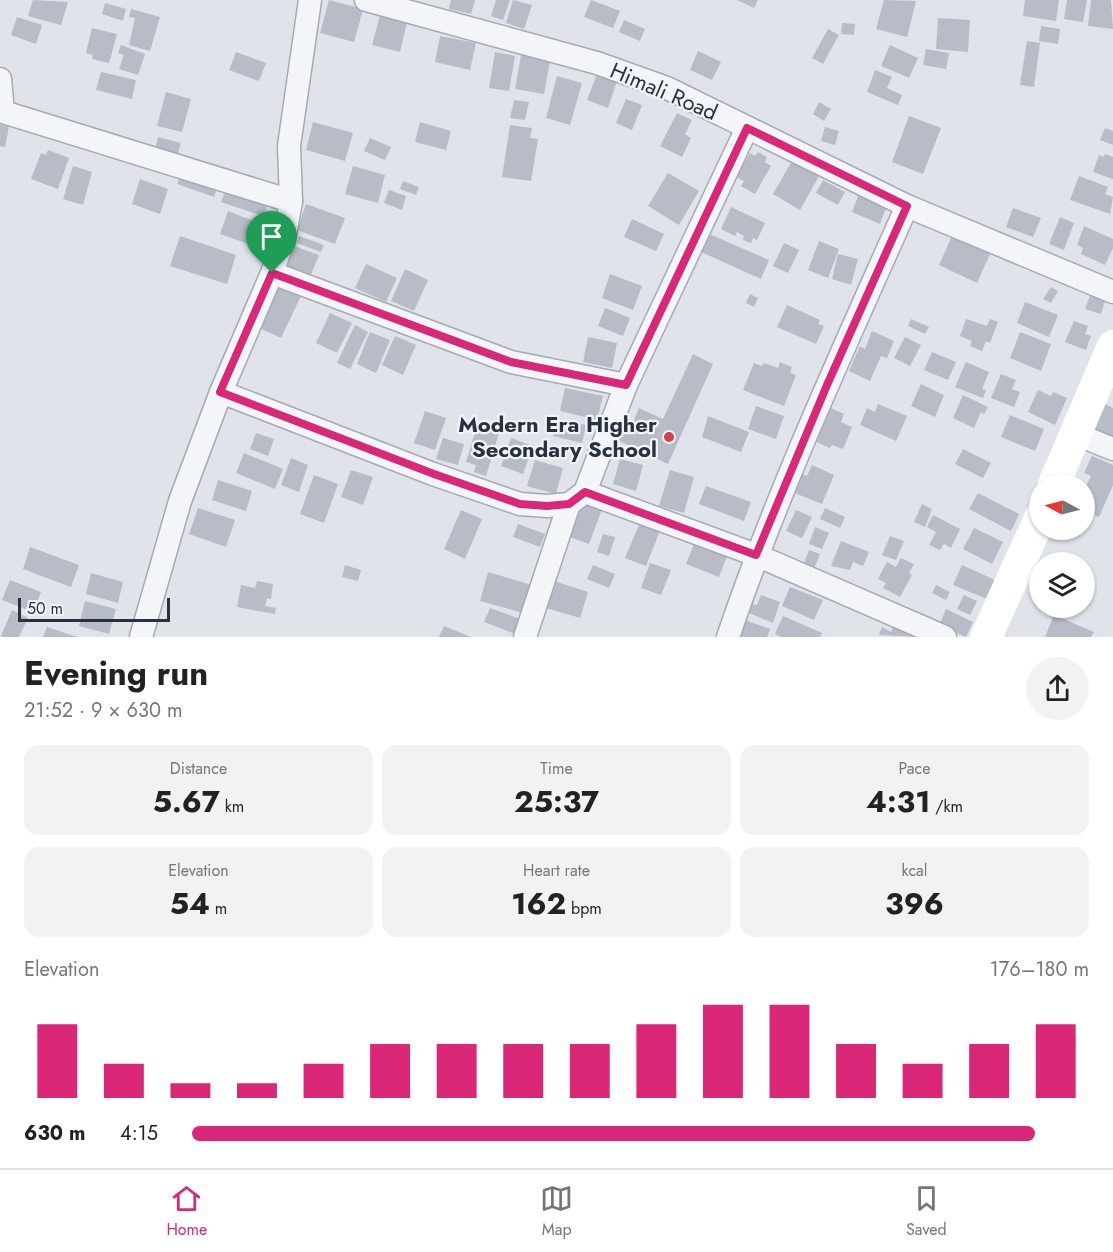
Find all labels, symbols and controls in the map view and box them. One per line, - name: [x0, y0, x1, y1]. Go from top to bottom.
- street label: Himali Road: [605, 54, 723, 128]
- pin: [246, 211, 297, 273]
- icon: arrive: [255, 220, 288, 253]
- place label: Modern Era Higher Secondary School: [458, 408, 657, 465]
- marker: Modern Era Higher Secondary School: [662, 430, 676, 444]
- north arrow: [1029, 474, 1095, 540]
- map controls: [1029, 474, 1095, 618]
- button: layers: [1029, 552, 1095, 618]
- scale bar: [18, 595, 170, 622]
- text: 50 m: [27, 597, 63, 620]
- text: Evening run: [24, 650, 208, 697]
- button: share: [1026, 657, 1089, 720]
- text: 21:52 · 9 × 630 m: [24, 696, 183, 725]
- text: Distance: [170, 757, 227, 780]
- text: Time: [540, 757, 573, 780]
- text: Pace: [899, 757, 930, 780]
- text: 5.67: [153, 780, 220, 823]
- text: 25:37: [514, 780, 599, 823]
- text: 4:31: [866, 780, 930, 823]
- text: km: [220, 795, 244, 818]
- text: /km: [930, 795, 963, 818]
- text: Elevation: [168, 859, 229, 882]
- text: Heart rate: [523, 859, 590, 882]
- text: kcal: [902, 859, 927, 882]
- text: 54: [170, 882, 210, 925]
- text: 162: [511, 882, 566, 925]
- text: 396: [885, 882, 944, 925]
- text: m: [210, 897, 227, 920]
- text: bpm: [566, 897, 602, 920]
- text: Elevation: [24, 955, 99, 984]
- text: 176–180 m: [990, 955, 1089, 984]
- text: 630 m: [24, 1119, 85, 1148]
- text: 4:15: [120, 1119, 158, 1148]
- tab: Home: [166, 1182, 207, 1241]
- tab: Map: [540, 1182, 573, 1241]
- tab: Saved: [906, 1182, 947, 1241]

